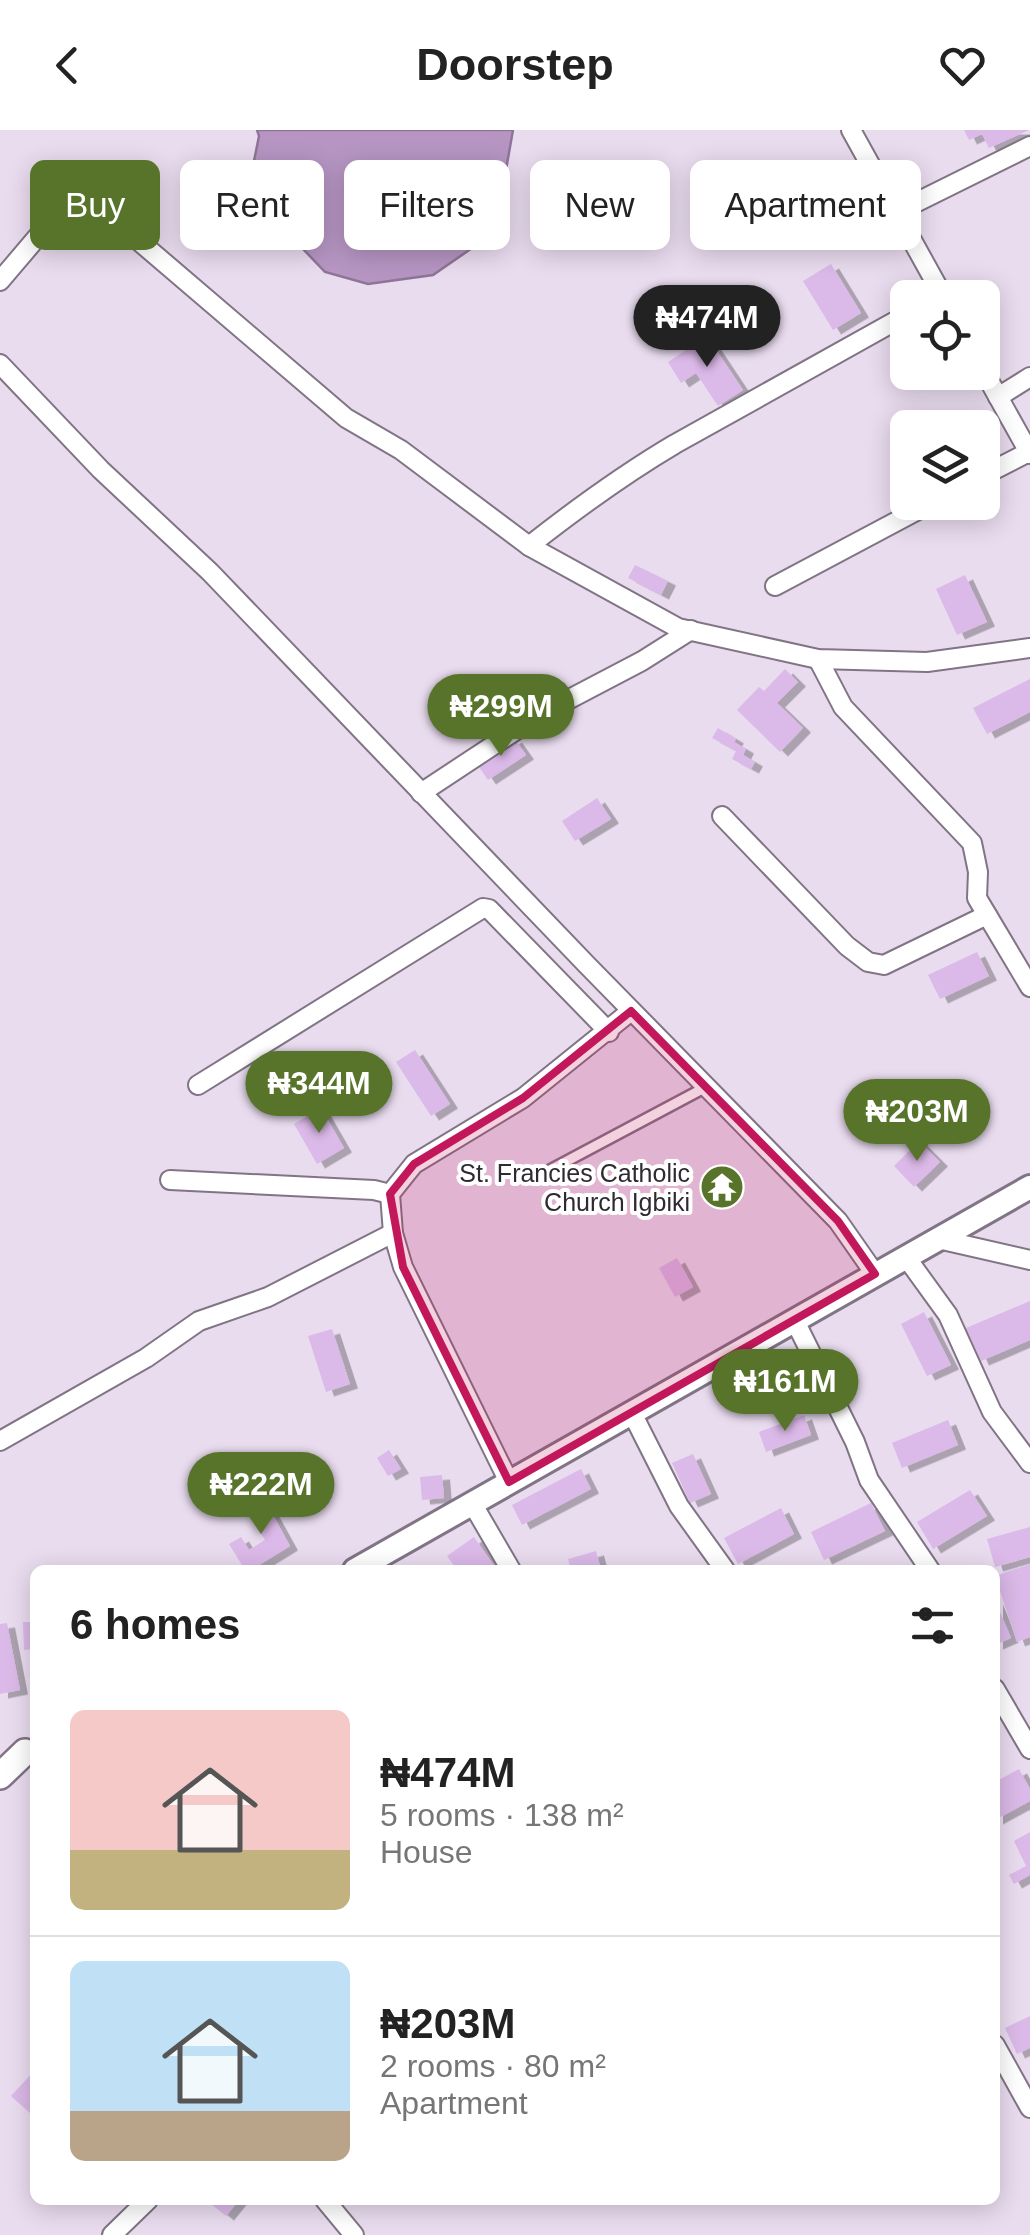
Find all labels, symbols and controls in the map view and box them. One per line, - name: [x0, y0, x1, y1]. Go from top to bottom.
- icon: back: [40, 38, 95, 93]
- icon: heart: [935, 38, 990, 93]
- text: Doorstep: [416, 39, 614, 90]
- chip: Buy: [30, 160, 160, 250]
- chip: Rent: [180, 160, 324, 250]
- chip: Filters: [344, 160, 510, 250]
- chip: New: [530, 160, 670, 250]
- chip: Apartment: [690, 160, 921, 250]
- map controls: [890, 280, 1000, 520]
- button: locate: [890, 280, 1000, 390]
- pin: ₦474M: [637, 285, 777, 370]
- text: ₦474M: [655, 299, 759, 335]
- button: layers: [890, 410, 1000, 520]
- pin: ₦299M: [431, 674, 571, 759]
- text: ₦299M: [449, 688, 553, 724]
- pin: ₦344M: [249, 1051, 389, 1136]
- text: ₦344M: [267, 1065, 371, 1101]
- pin: ₦203M: [847, 1079, 987, 1164]
- text: ₦203M: [865, 1093, 969, 1129]
- place label: St. Francies Catholic Church Igbiki: [459, 1159, 690, 1216]
- temple icon: St. Francies Catholic Church Igbiki: [699, 1164, 745, 1210]
- pin: ₦161M: [715, 1349, 855, 1434]
- text: ₦161M: [733, 1363, 837, 1399]
- pin: ₦222M: [191, 1452, 331, 1537]
- text: ₦222M: [209, 1466, 313, 1502]
- icon: filters: [905, 1598, 960, 1653]
- text: 6 homes: [70, 1601, 240, 1648]
- text: ₦474M: [380, 1749, 515, 1796]
- icon: home: [150, 1750, 270, 1870]
- text: 5 rooms · 138 m²: [380, 1797, 624, 1833]
- text: House: [380, 1834, 473, 1870]
- text: ₦203M: [380, 2000, 515, 2047]
- icon: home: [150, 2001, 270, 2121]
- text: 2 rooms · 80 m²: [380, 2048, 606, 2084]
- text: Apartment: [380, 2085, 528, 2121]

